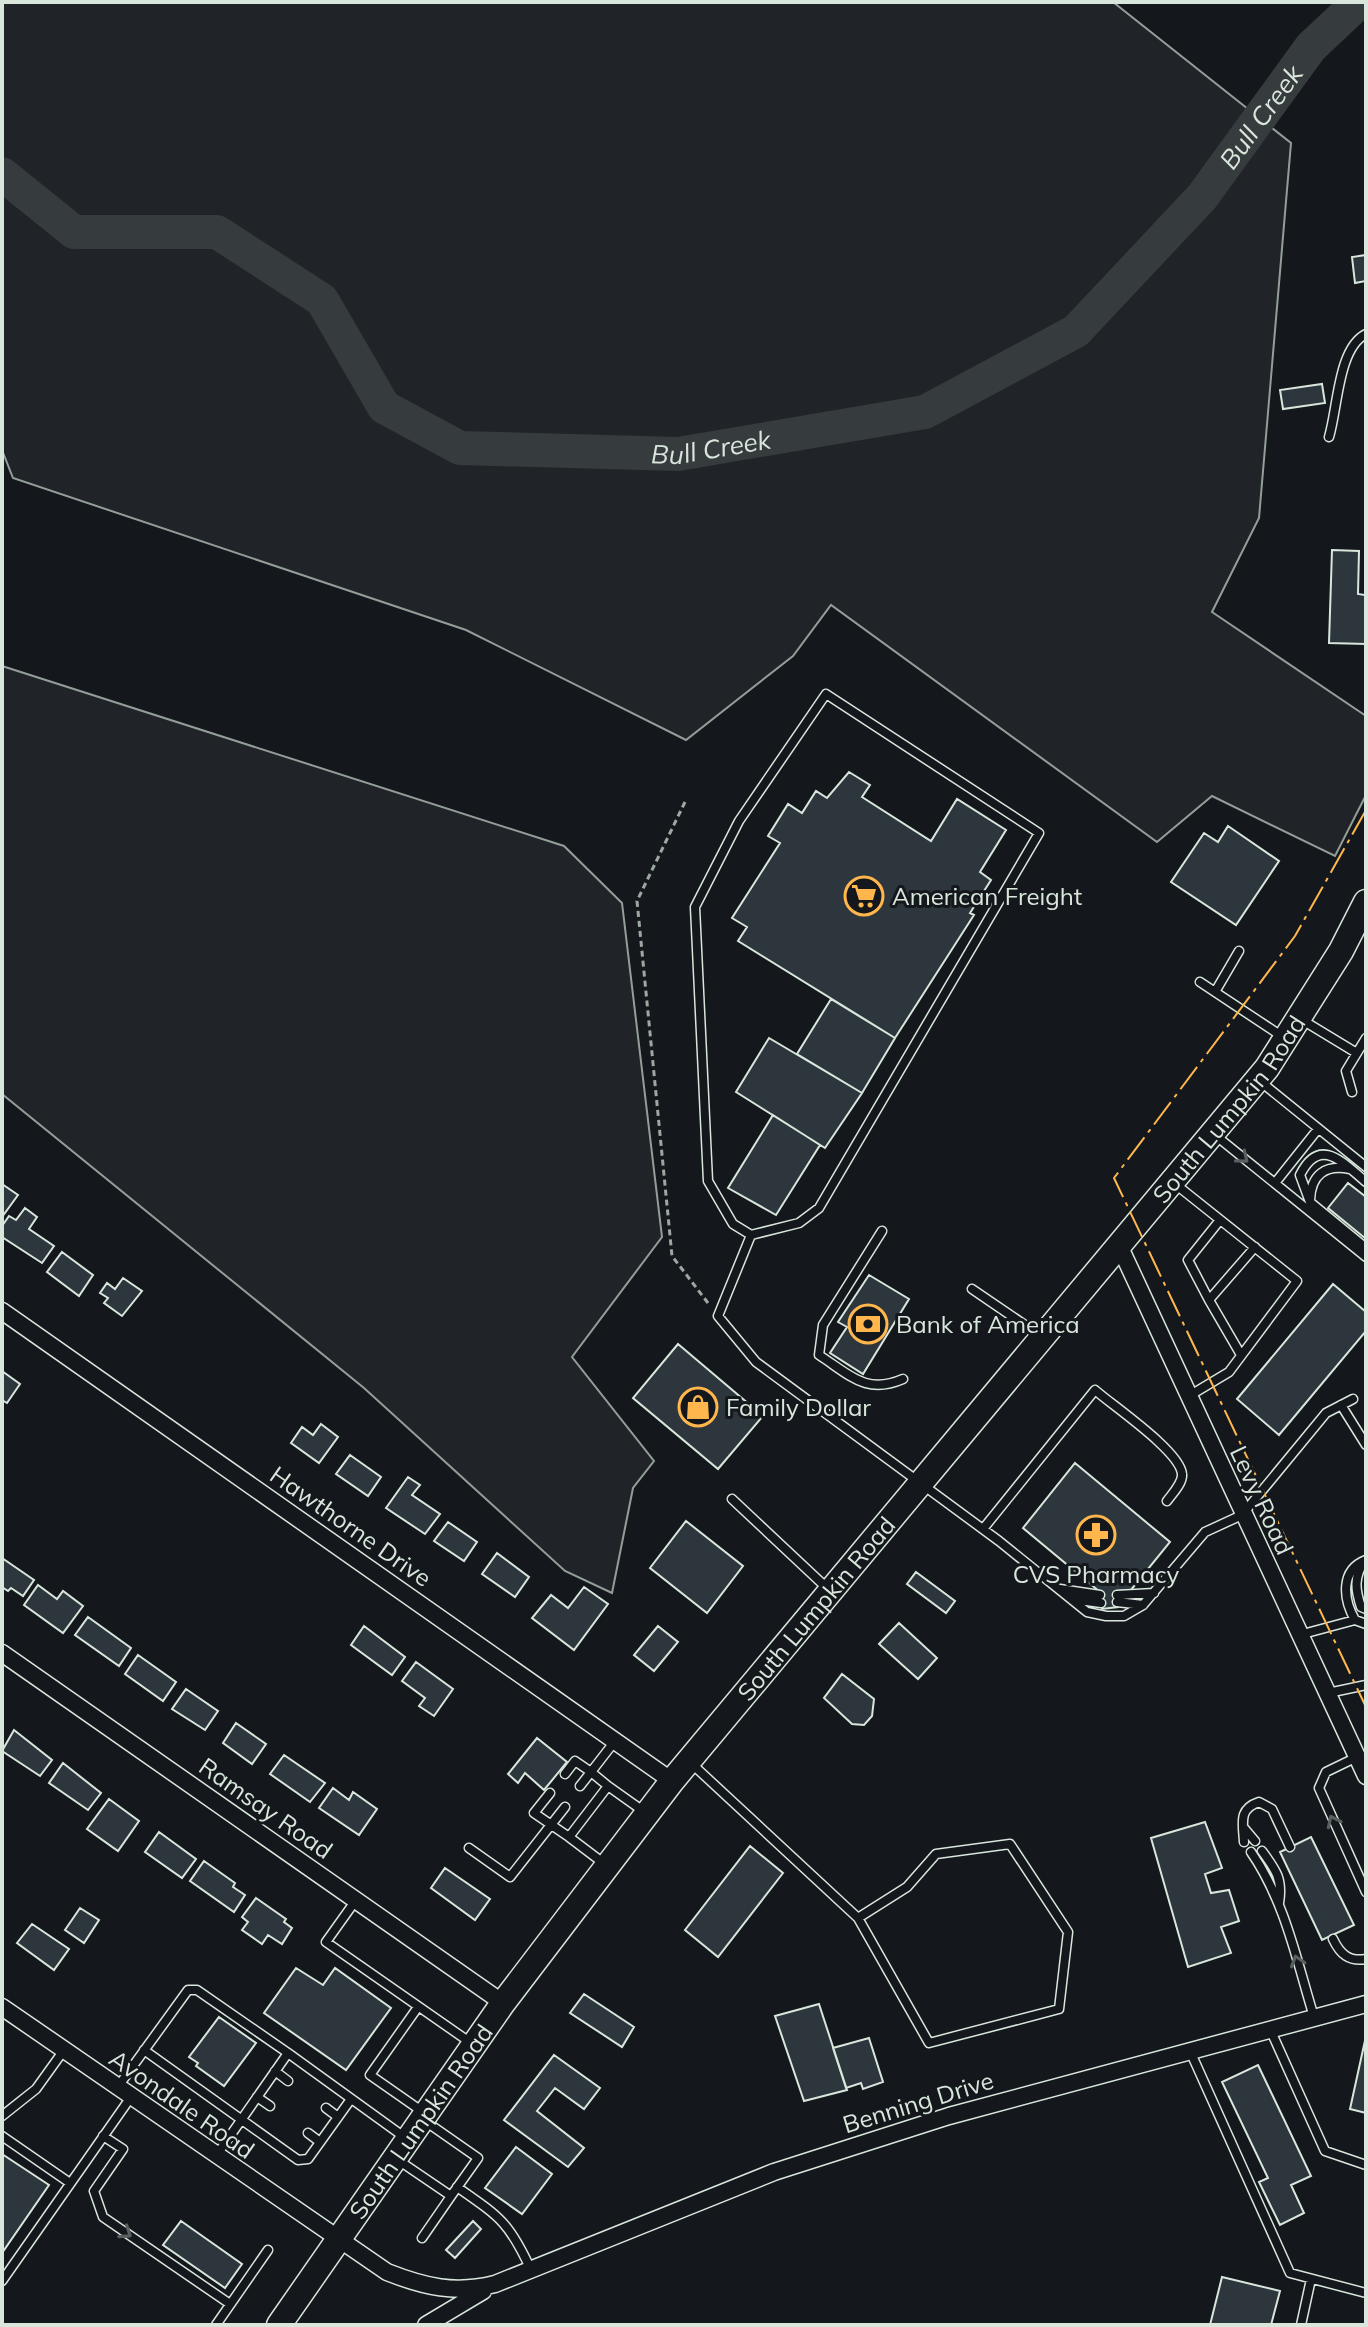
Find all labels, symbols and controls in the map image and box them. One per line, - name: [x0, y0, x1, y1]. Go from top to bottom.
- water label: Bull Creek: [1212, 57, 1310, 175]
- water label: Bull Creek: [651, 422, 774, 471]
- supermarket icon: American Freight: [843, 875, 885, 917]
- place label: American Freight: [892, 881, 1082, 911]
- street label: South Lumpkin Road: [1146, 1010, 1311, 1209]
- one-way arrow: [1234, 1148, 1249, 1162]
- bank icon: Bank of America: [847, 1303, 889, 1345]
- place label: Bank of America: [896, 1309, 1080, 1339]
- shop icon: Family Dollar: [677, 1386, 719, 1428]
- place label: Family Dollar: [726, 1392, 871, 1422]
- street label: Levy Road: [1224, 1441, 1300, 1559]
- street label: Hawthorne Drive: [265, 1459, 437, 1593]
- street label: South Lumpkin Road: [731, 1510, 901, 1707]
- pharmacy icon: CVS Pharmacy: [1075, 1514, 1117, 1556]
- place label: CVS Pharmacy: [1013, 1559, 1180, 1589]
- street label: Ramsay Road: [193, 1751, 339, 1865]
- one-way arrow: [1327, 1815, 1343, 1830]
- one-way arrow: [1290, 1955, 1306, 1969]
- street label: South Lumpkin Road: [342, 2018, 499, 2225]
- street label: Avondale Road: [104, 2043, 260, 2165]
- street label: Benning Drive: [839, 2065, 997, 2139]
- one-way arrow: [117, 2223, 132, 2238]

